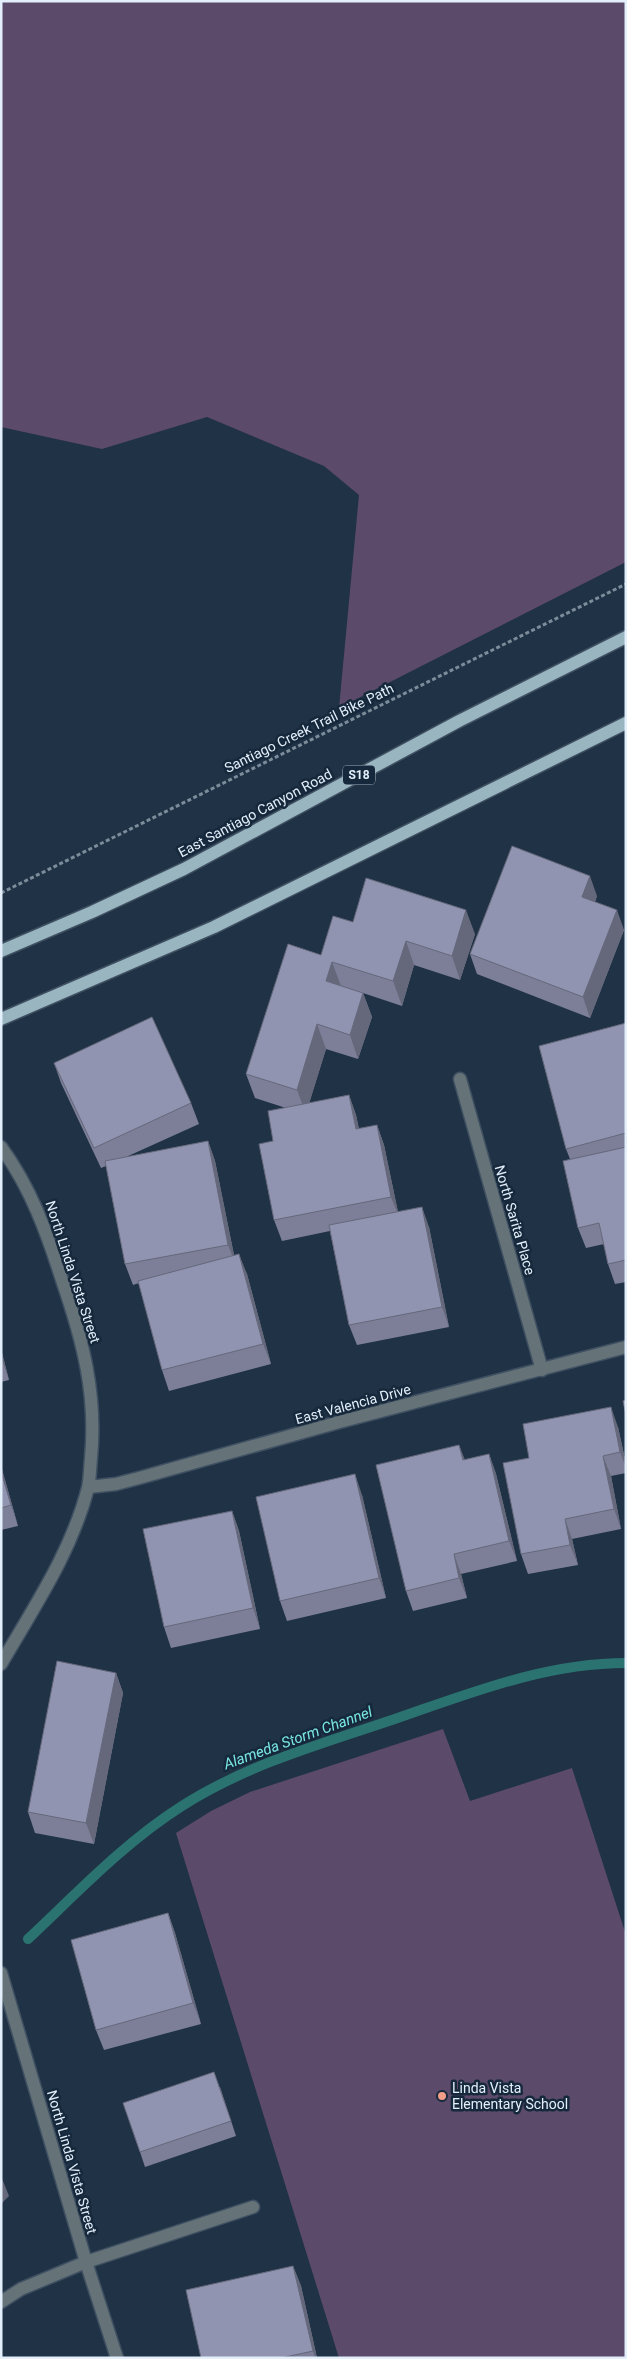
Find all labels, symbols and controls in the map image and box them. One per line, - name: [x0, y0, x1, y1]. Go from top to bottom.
- street label: Santiago Creek Trail Bike Path: [222, 680, 396, 776]
- street label: East Santiago Canyon Road: [175, 766, 335, 860]
- road number: S18: [343, 766, 375, 784]
- street label: North Sarita Place: [492, 1163, 538, 1277]
- street label: North Linda Vista Street: [42, 1199, 104, 1346]
- street label: East Valencia Drive: [294, 1381, 412, 1427]
- water label: Alameda Storm Channel: [220, 1703, 375, 1774]
- place label: Linda Vista Elementary School: [452, 2080, 568, 2112]
- street label: North Linda Vista Street: [44, 2088, 100, 2236]
- marker: Linda Vista Elementary School: [436, 2090, 448, 2102]

